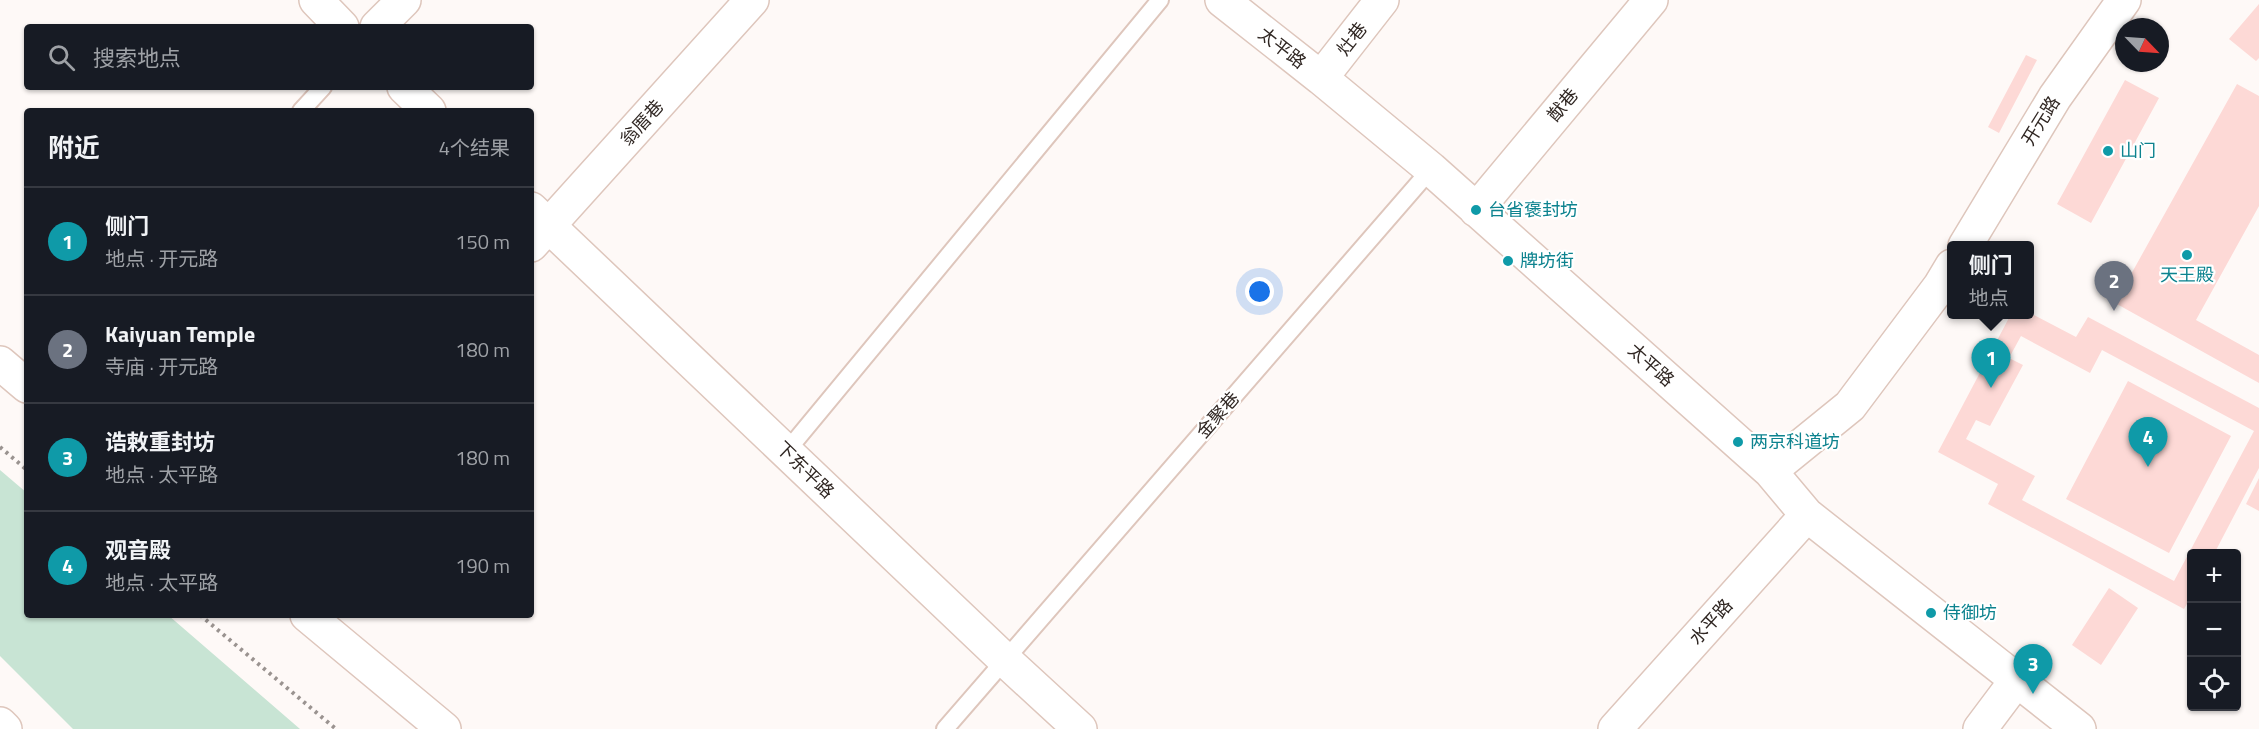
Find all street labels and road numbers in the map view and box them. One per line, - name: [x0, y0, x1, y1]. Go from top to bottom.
- street label: 灶巷: [1330, 16, 1373, 61]
- street label: 太平路: [1253, 20, 1312, 75]
- street label: 猷巷: [1541, 82, 1585, 127]
- street label: 开元路: [2015, 91, 2066, 151]
- street label: 翁厝巷: [614, 94, 670, 152]
- street label: 太平路: [1622, 337, 1680, 393]
- street label: 金聚巷: [1190, 385, 1246, 444]
- street label: 下东平路: [770, 435, 841, 504]
- street label: 水平路: [1683, 593, 1739, 651]

